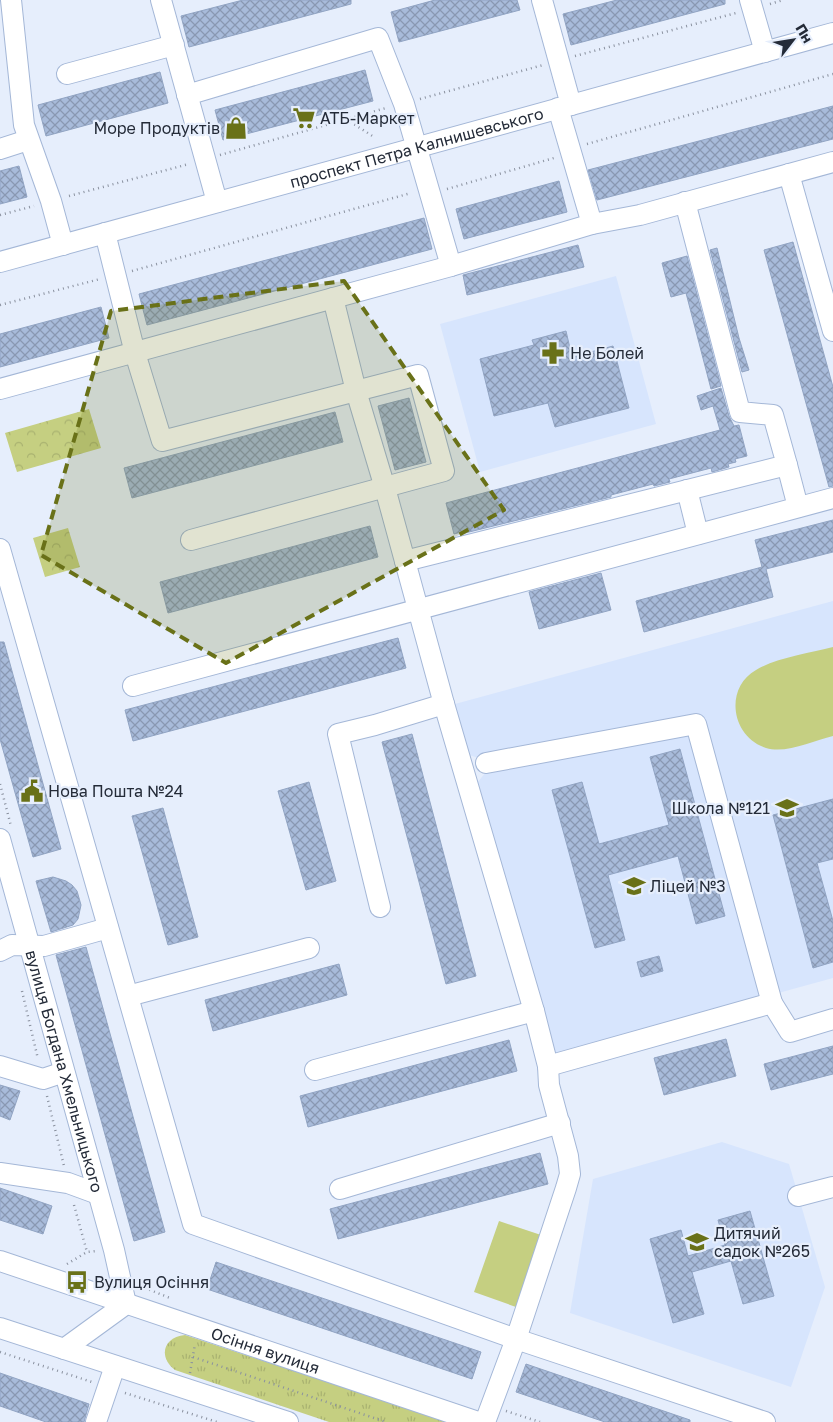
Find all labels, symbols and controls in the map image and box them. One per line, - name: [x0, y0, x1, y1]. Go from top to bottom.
- north arrow: [768, 15, 818, 65]
- text: Пн: [792, 21, 817, 46]
- street label: проспект Петра Калнишевського: [287, 103, 546, 192]
- supermarket icon: АТБ-Маркет: [291, 105, 317, 131]
- place label: АТБ-Маркет: [320, 108, 415, 128]
- shop icon: Море Продуктiв: [223, 115, 249, 141]
- place label: Море Продуктiв: [93, 118, 220, 138]
- pharmacy icon: Не Болей: [540, 340, 566, 366]
- place label: Не Болей: [570, 343, 644, 363]
- public building icon: Нова Пошта №24: [19, 778, 45, 804]
- place label: Нова Пошта №24: [48, 781, 184, 801]
- school or university icon: Школа №121: [774, 795, 800, 821]
- place label: Школа №121: [671, 798, 770, 818]
- school or university icon: Ліцей №3: [621, 873, 647, 899]
- place label: Ліцей №3: [650, 876, 726, 896]
- street label: вулиця Богдана Хмельницького: [21, 948, 108, 1195]
- place label: Дитячий садок №265: [714, 1223, 810, 1261]
- school or university icon: Дитячий садок №265: [684, 1229, 710, 1255]
- bus stop icon: Вулиця Осіння: [64, 1269, 90, 1295]
- place label: Вулиця Осіння: [94, 1272, 209, 1292]
- street label: Осіння вулиця: [208, 1323, 322, 1378]

